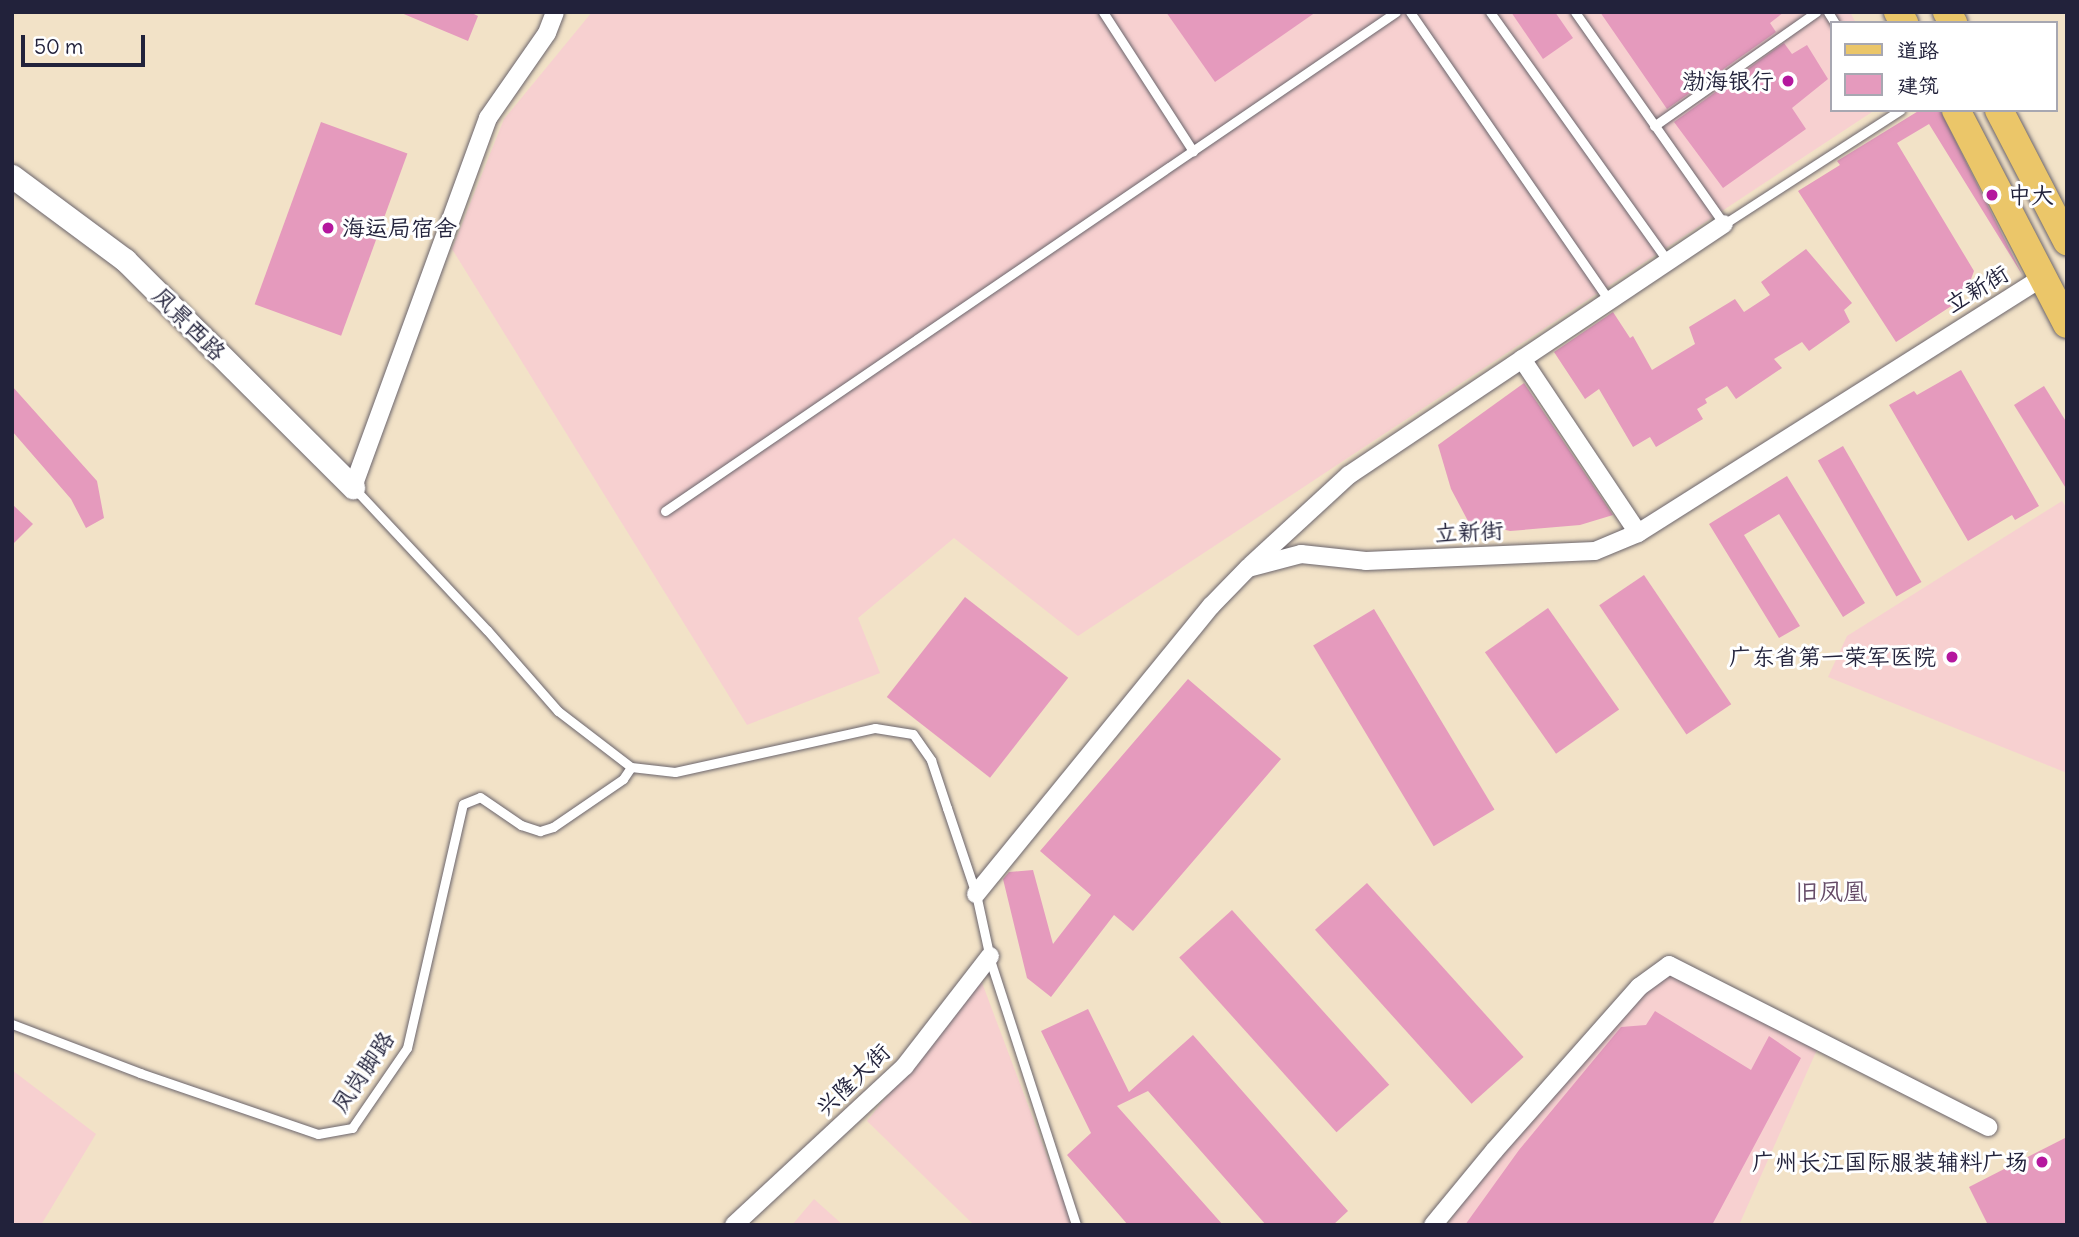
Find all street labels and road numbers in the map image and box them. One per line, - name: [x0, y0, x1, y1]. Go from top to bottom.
- street label: 立新街: [1940, 259, 2014, 319]
- street label: 凤景西路: [147, 282, 231, 366]
- street label: 立新街: [1434, 516, 1504, 548]
- street label: 凤岗脚路: [326, 1026, 400, 1118]
- street label: 兴隆大街: [810, 1038, 896, 1122]

